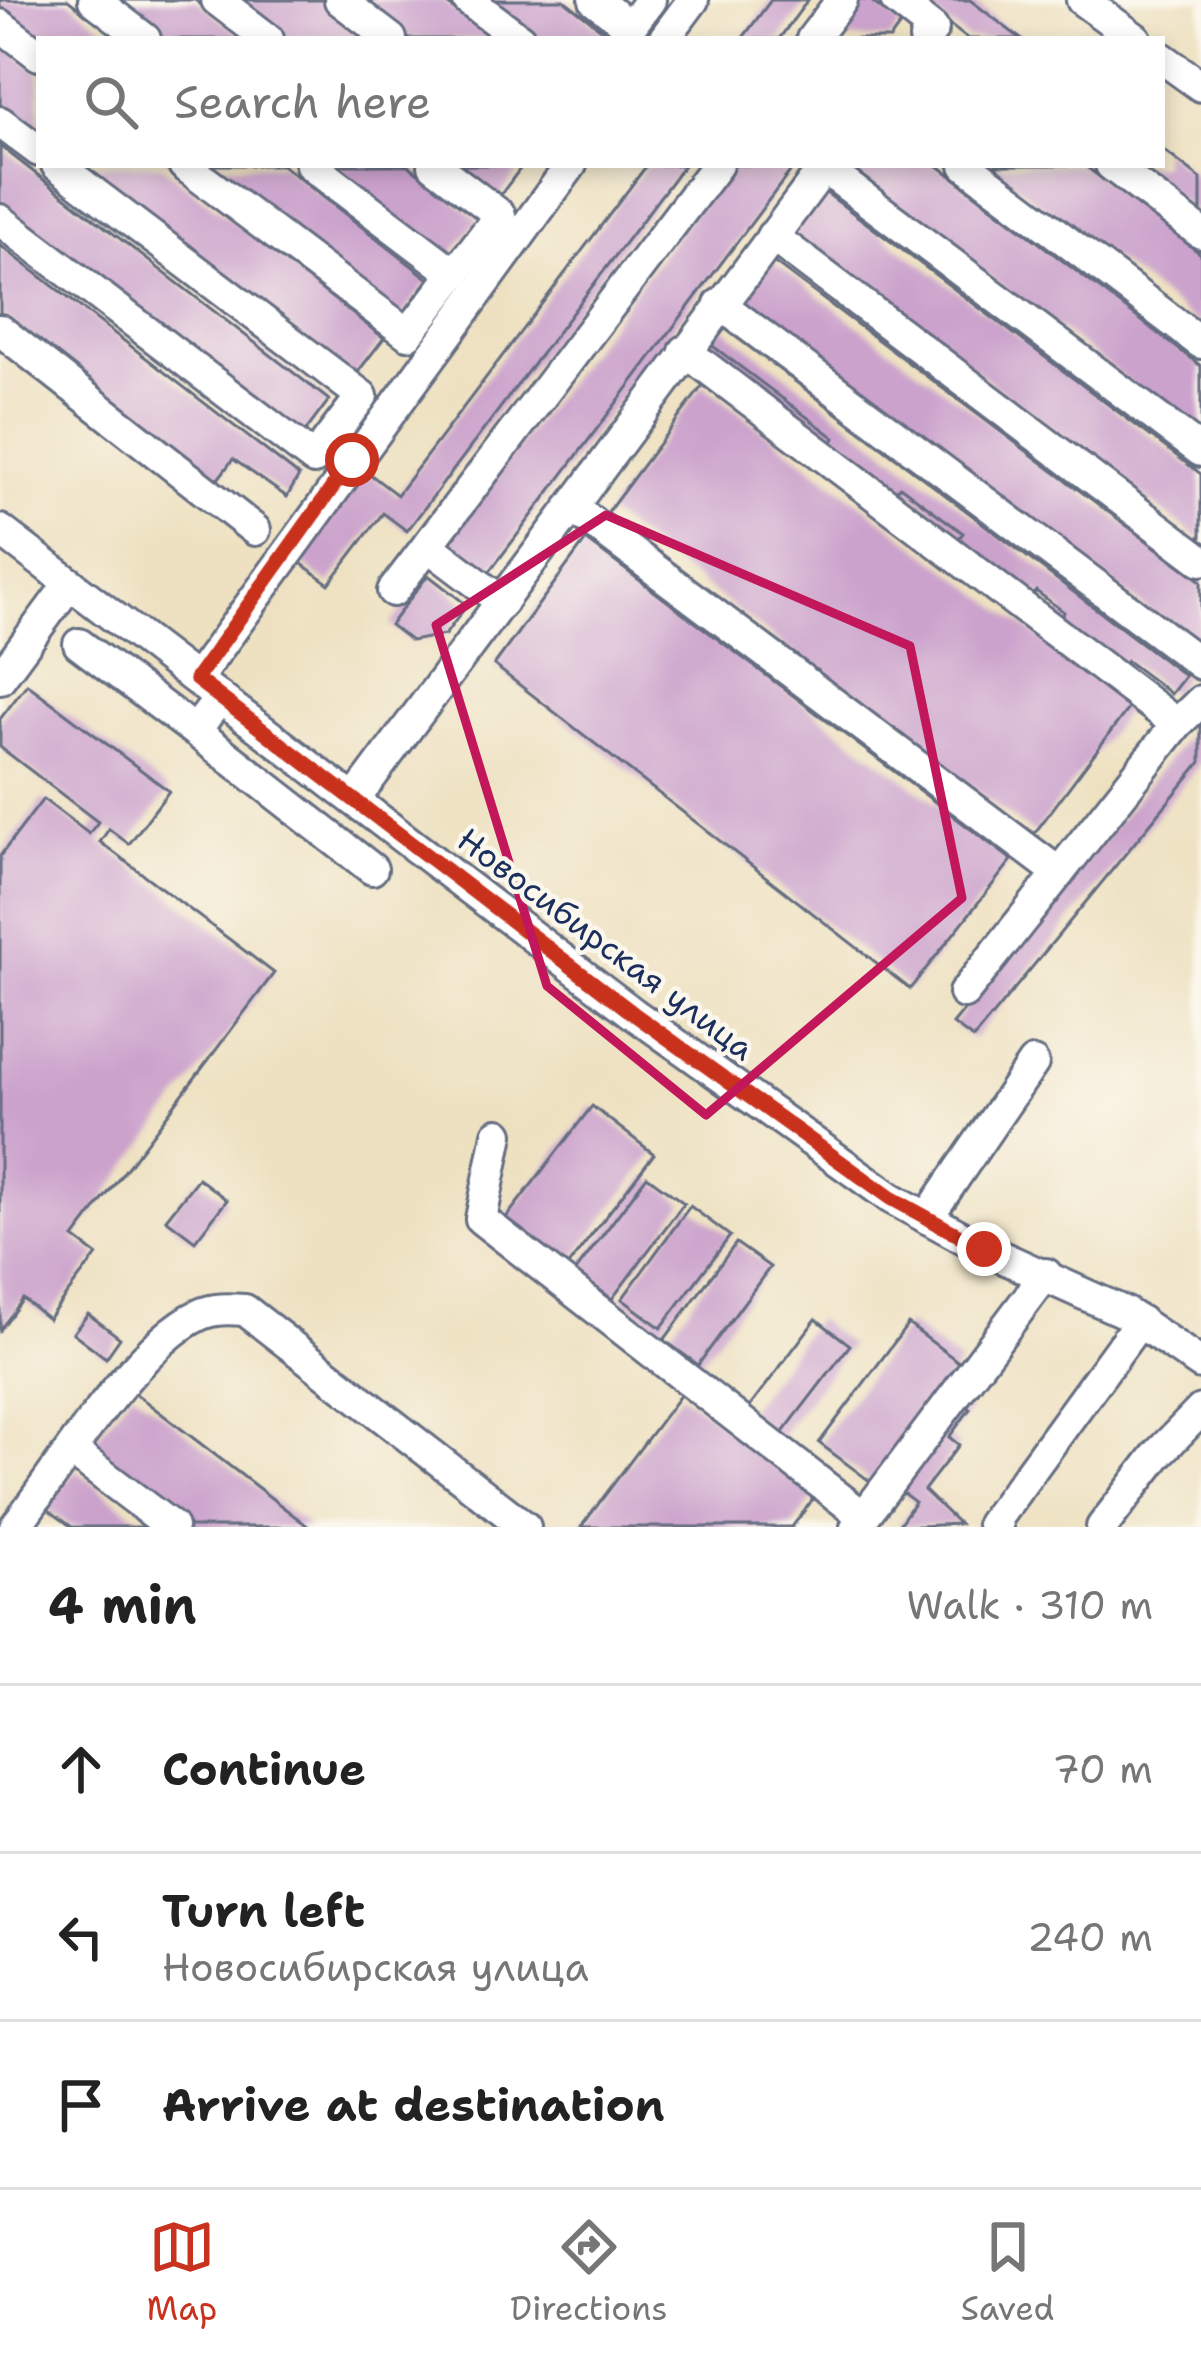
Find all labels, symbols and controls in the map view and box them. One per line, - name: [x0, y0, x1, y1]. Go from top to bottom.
- search box: [36, 36, 1165, 168]
- icon: search: [78, 69, 144, 135]
- text: Search here: [174, 72, 431, 132]
- route start: [325, 433, 379, 487]
- street label: Новосибирская улица: [448, 817, 764, 1071]
- route end: [957, 1222, 1011, 1276]
- text: 4 min: [48, 1571, 197, 1639]
- text: Walk · 310 m: [906, 1579, 1153, 1631]
- icon: ahead: [48, 1736, 114, 1802]
- text: Continue: [162, 1739, 366, 1799]
- text: 70 m: [1052, 1743, 1153, 1795]
- text: Turn left: [162, 1881, 365, 1941]
- icon: left: [48, 1904, 114, 1970]
- text: 240 m: [1027, 1911, 1153, 1963]
- text: Новосибирская улица: [162, 1941, 589, 1993]
- icon: arrive: [48, 2072, 114, 2138]
- text: Arrive at destination: [162, 2075, 665, 2135]
- tab: Map: [147, 2214, 217, 2331]
- tab: Directions: [510, 2214, 668, 2331]
- tab: Saved: [961, 2214, 1054, 2331]

